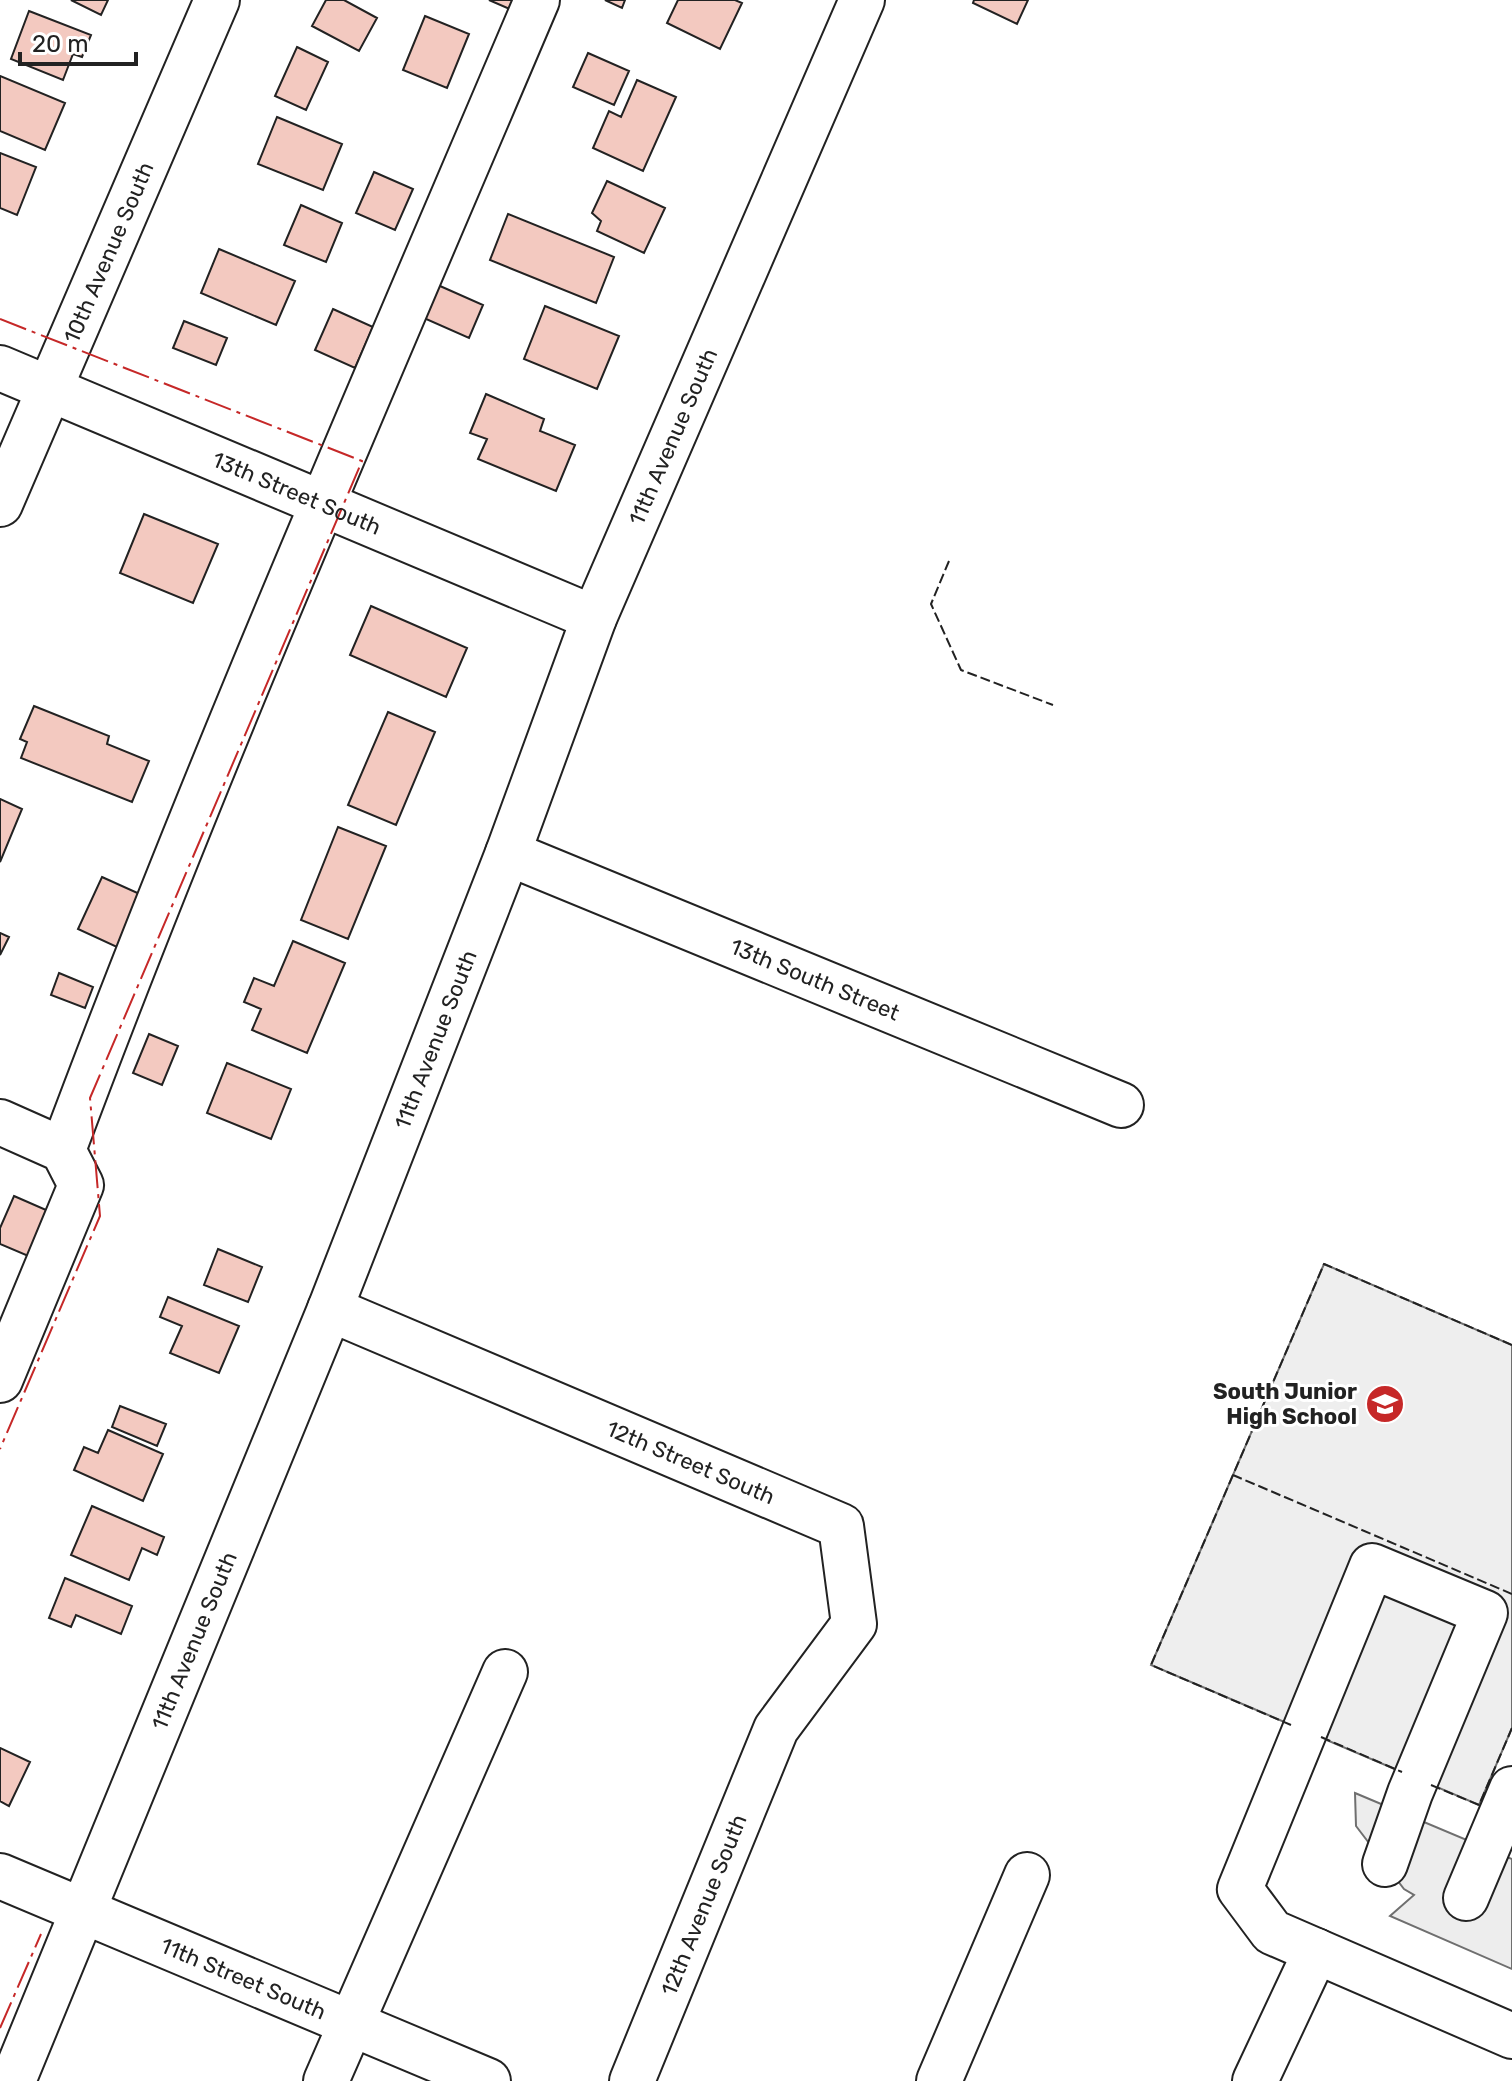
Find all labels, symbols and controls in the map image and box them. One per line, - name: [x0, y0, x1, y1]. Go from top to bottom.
- scale bar: [20, 16, 136, 66]
- text: 20 m: [32, 30, 89, 58]
- street label: 10th Avenue South: [58, 158, 159, 347]
- street label: 11th Avenue South: [623, 344, 723, 529]
- street label: 13th Street South: [208, 445, 385, 540]
- street label: 13th South Street: [726, 932, 904, 1026]
- street label: 11th Avenue South: [388, 946, 482, 1133]
- place label: South Junior High School: [1213, 1378, 1357, 1430]
- school or university icon: South Junior High School: [1364, 1383, 1406, 1425]
- street label: 12th Street South: [603, 1415, 779, 1510]
- street label: 11th Avenue South: [145, 1548, 242, 1734]
- street label: 12th Avenue South: [655, 1810, 753, 2000]
- street label: 11th Street South: [157, 1932, 330, 2025]

